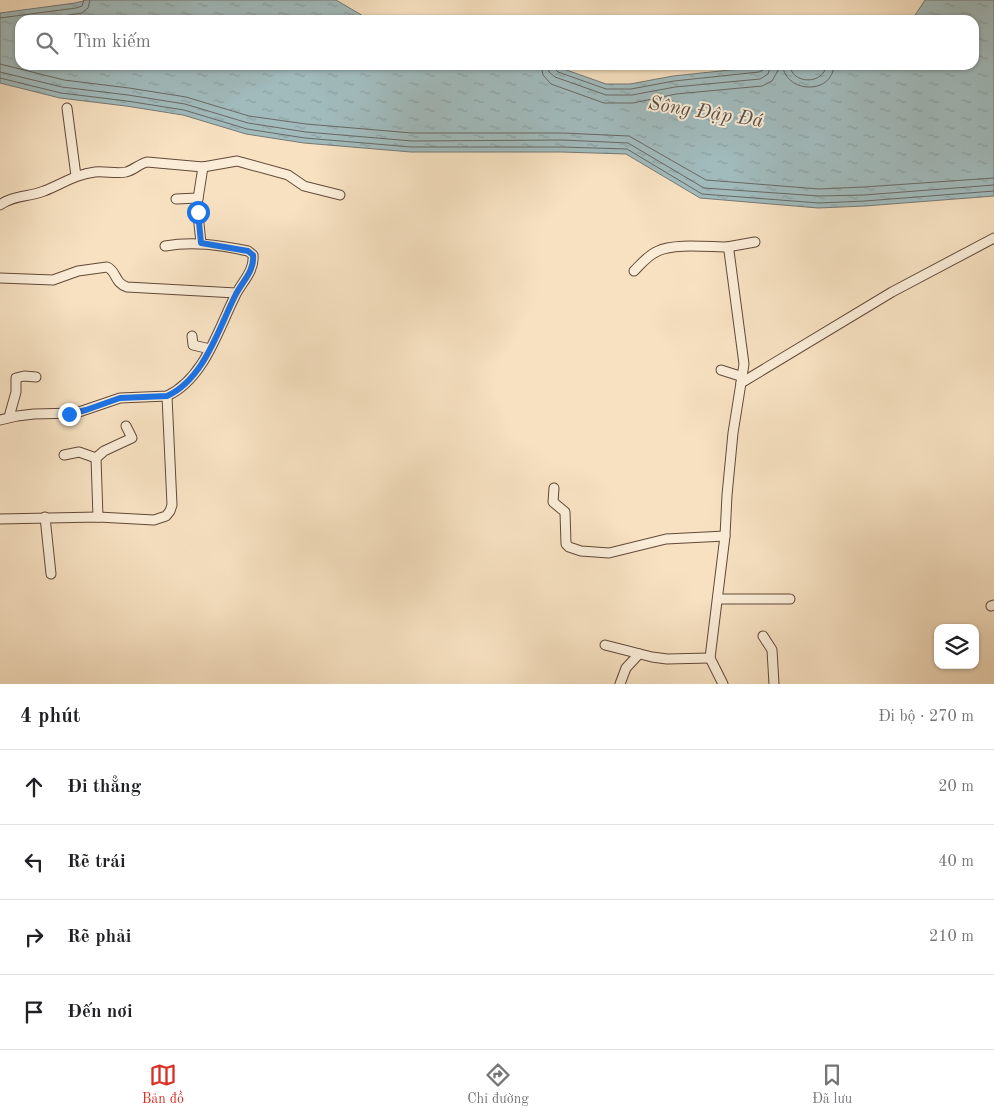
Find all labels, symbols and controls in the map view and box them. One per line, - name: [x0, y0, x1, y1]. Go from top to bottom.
- search box: [15, 15, 979, 70]
- icon: search: [33, 29, 61, 57]
- text: Tìm kiếm: [73, 33, 151, 52]
- water label: Sông Đập Đá: [647, 94, 765, 132]
- route start: [187, 201, 210, 224]
- route end: [58, 403, 81, 426]
- map controls: [934, 624, 979, 669]
- button: layers: [934, 624, 979, 669]
- text: 4 phút: [20, 706, 80, 727]
- text: Đi bộ · 270 m: [878, 709, 974, 725]
- icon: ahead: [20, 773, 48, 801]
- text: Đi thẳng: [67, 778, 141, 797]
- text: 20 m: [938, 779, 974, 795]
- icon: left: [20, 848, 48, 876]
- text: Rẽ trái: [67, 853, 126, 872]
- text: 40 m: [938, 854, 974, 870]
- icon: right: [20, 923, 48, 951]
- text: Rẽ phải: [67, 928, 131, 947]
- text: 210 m: [929, 929, 974, 945]
- icon: arrive: [20, 998, 48, 1026]
- text: Đến nơi: [67, 1003, 133, 1022]
- tab: Bản đồ: [142, 1061, 184, 1108]
- tab: Chỉ đường: [467, 1061, 529, 1108]
- tab: Đã lưu: [812, 1061, 852, 1108]

